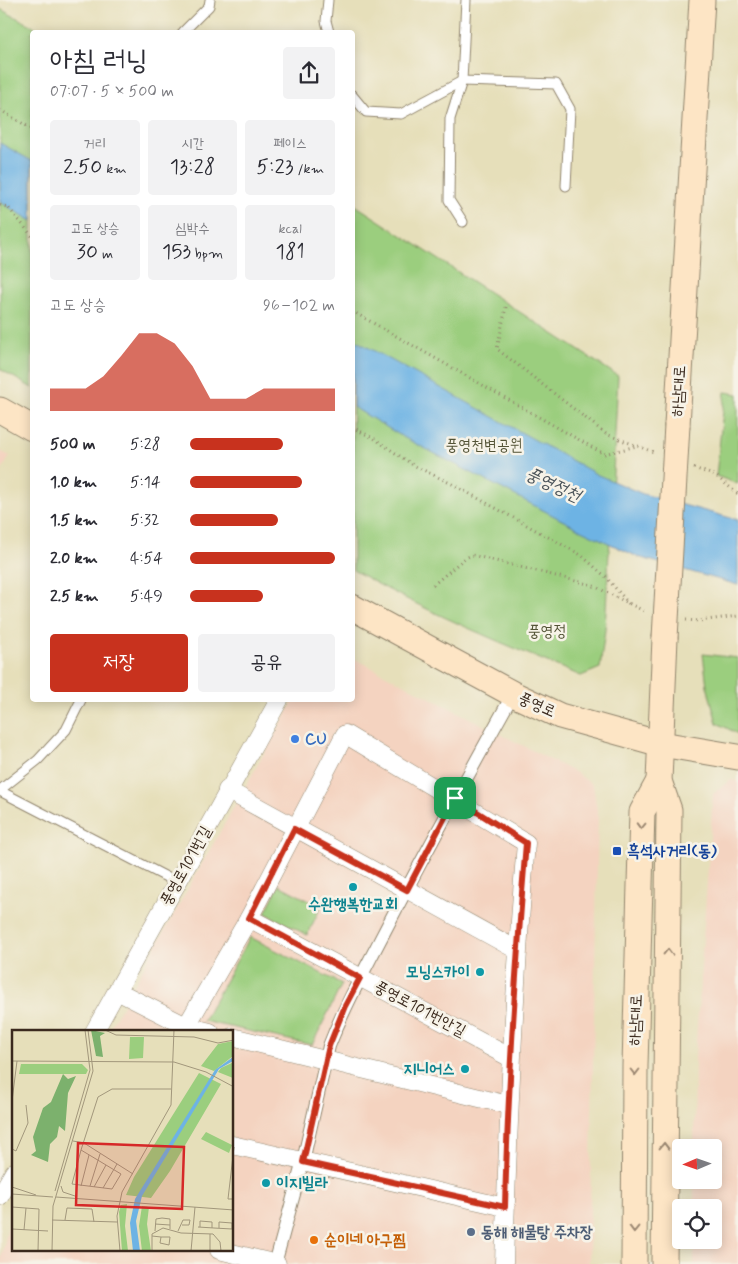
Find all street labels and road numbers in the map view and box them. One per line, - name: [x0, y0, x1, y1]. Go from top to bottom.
- street label: 하남대로: [667, 365, 691, 417]
- street label: 풍영로: [515, 688, 559, 722]
- street label: 풍영로101번길: [156, 822, 216, 909]
- street label: 풍영로101번안길: [371, 976, 469, 1042]
- street label: 하남대로: [625, 994, 647, 1046]

